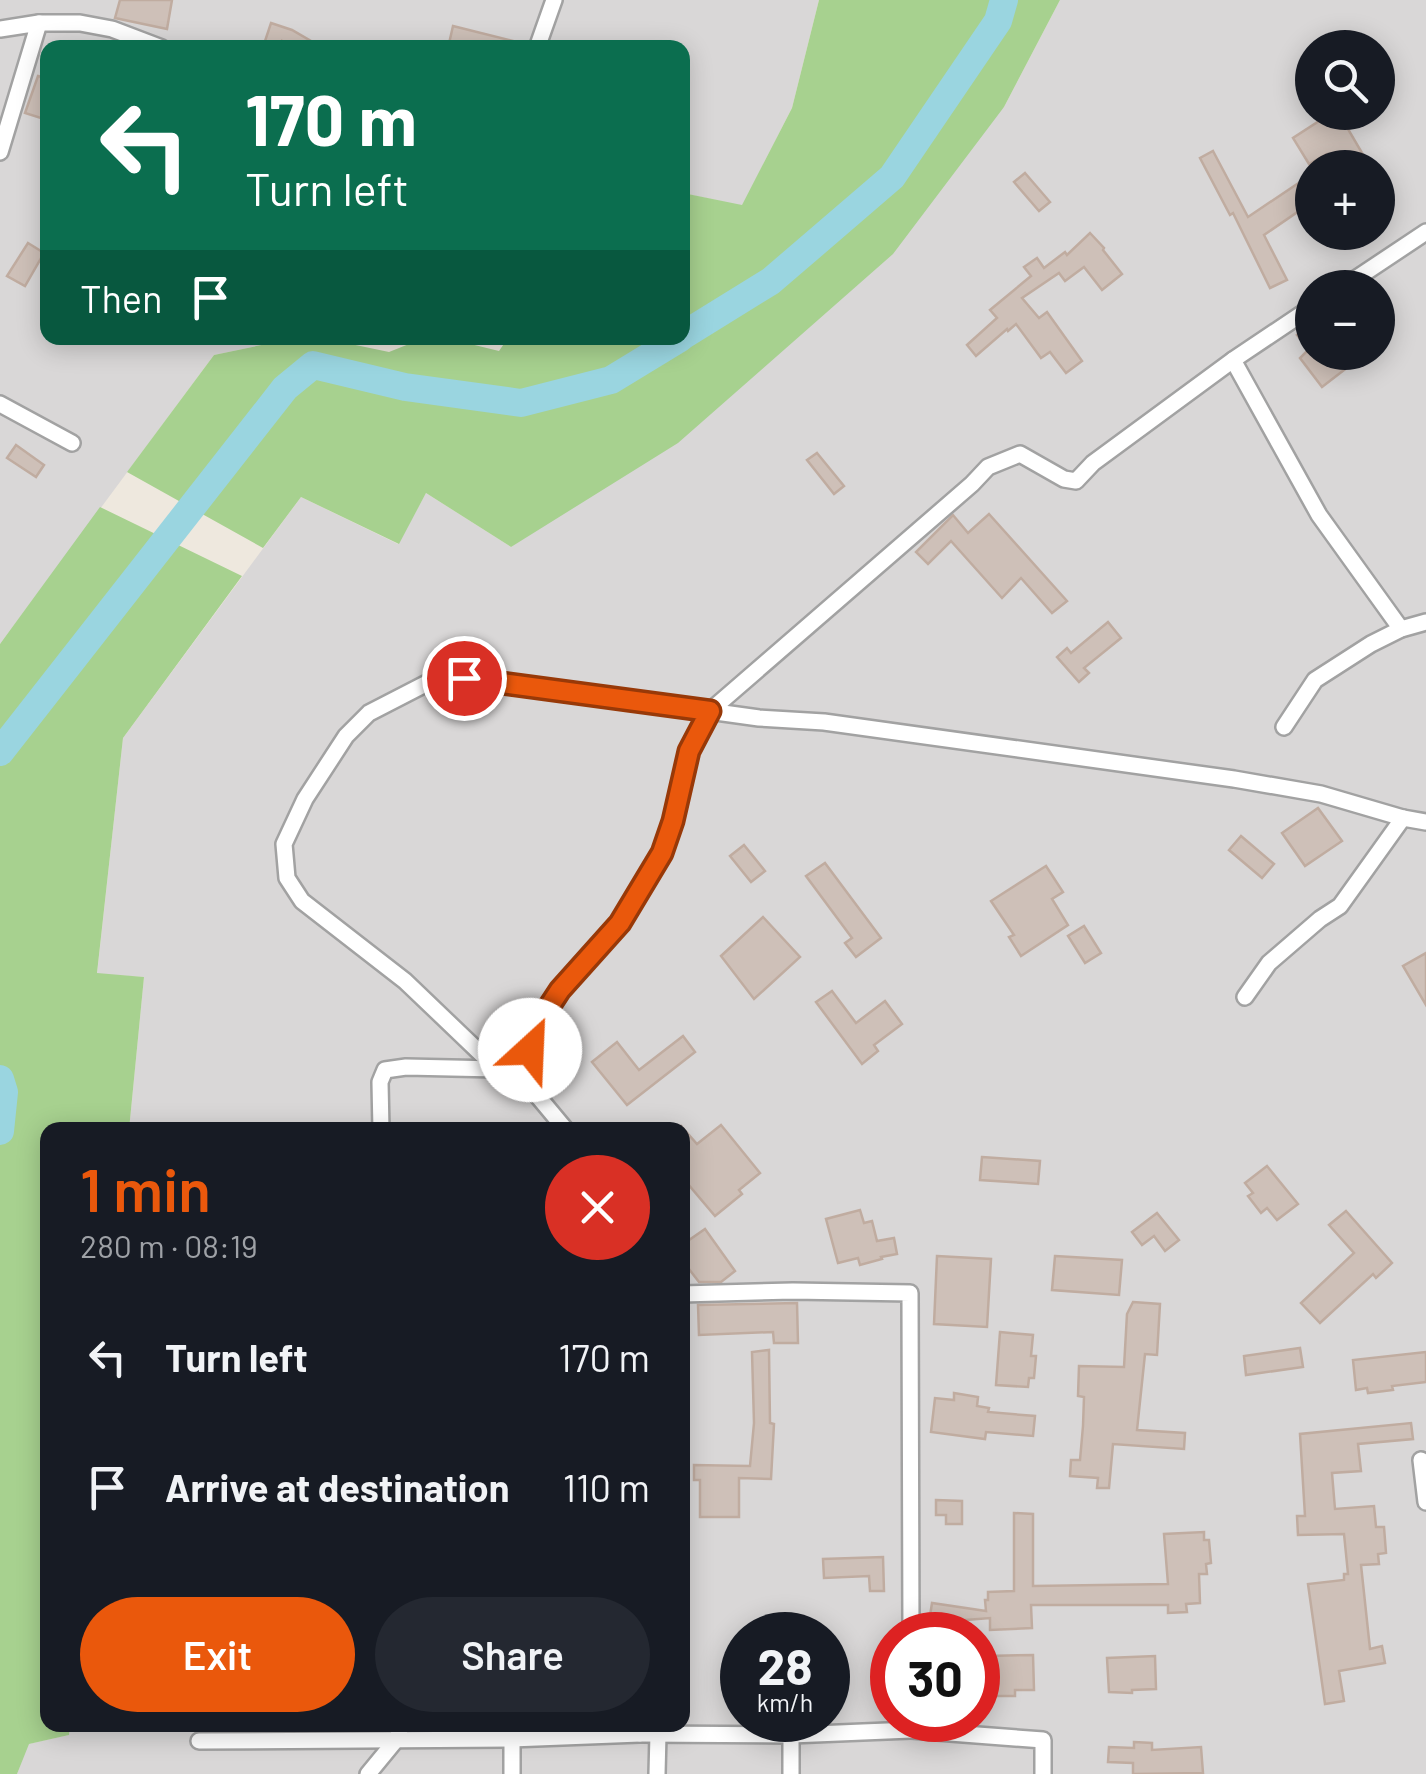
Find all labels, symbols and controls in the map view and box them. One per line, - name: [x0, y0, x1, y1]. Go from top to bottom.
- map controls: [1295, 30, 1395, 370]
- button: search: [1295, 30, 1395, 130]
- text: 170 m: [245, 76, 417, 160]
- icon: left: [80, 80, 210, 210]
- button: +: [1295, 150, 1395, 250]
- text: Turn left: [245, 161, 409, 215]
- icon: arrive: [183, 270, 238, 325]
- button: −: [1295, 270, 1395, 370]
- text: Then: [80, 275, 163, 321]
- pin: [422, 636, 507, 721]
- icon: arrive: [437, 651, 492, 706]
- position arrow: [478, 998, 582, 1102]
- text: 1 min: [80, 1152, 211, 1224]
- button: close: [545, 1155, 650, 1260]
- text: 280 m · 08:19: [80, 1226, 258, 1264]
- icon: left: [80, 1330, 135, 1385]
- text: Turn left: [165, 1334, 308, 1380]
- text: 170 m: [558, 1334, 650, 1380]
- icon: arrive: [80, 1460, 135, 1515]
- text: Arrive at destination: [165, 1464, 510, 1510]
- text: 110 m: [563, 1464, 650, 1510]
- button: Exit: [80, 1597, 355, 1712]
- button: Share: [375, 1597, 650, 1712]
- speed limit sign: 30: [870, 1612, 1000, 1742]
- text: 28: [757, 1635, 813, 1695]
- text: km/h: [757, 1687, 813, 1717]

